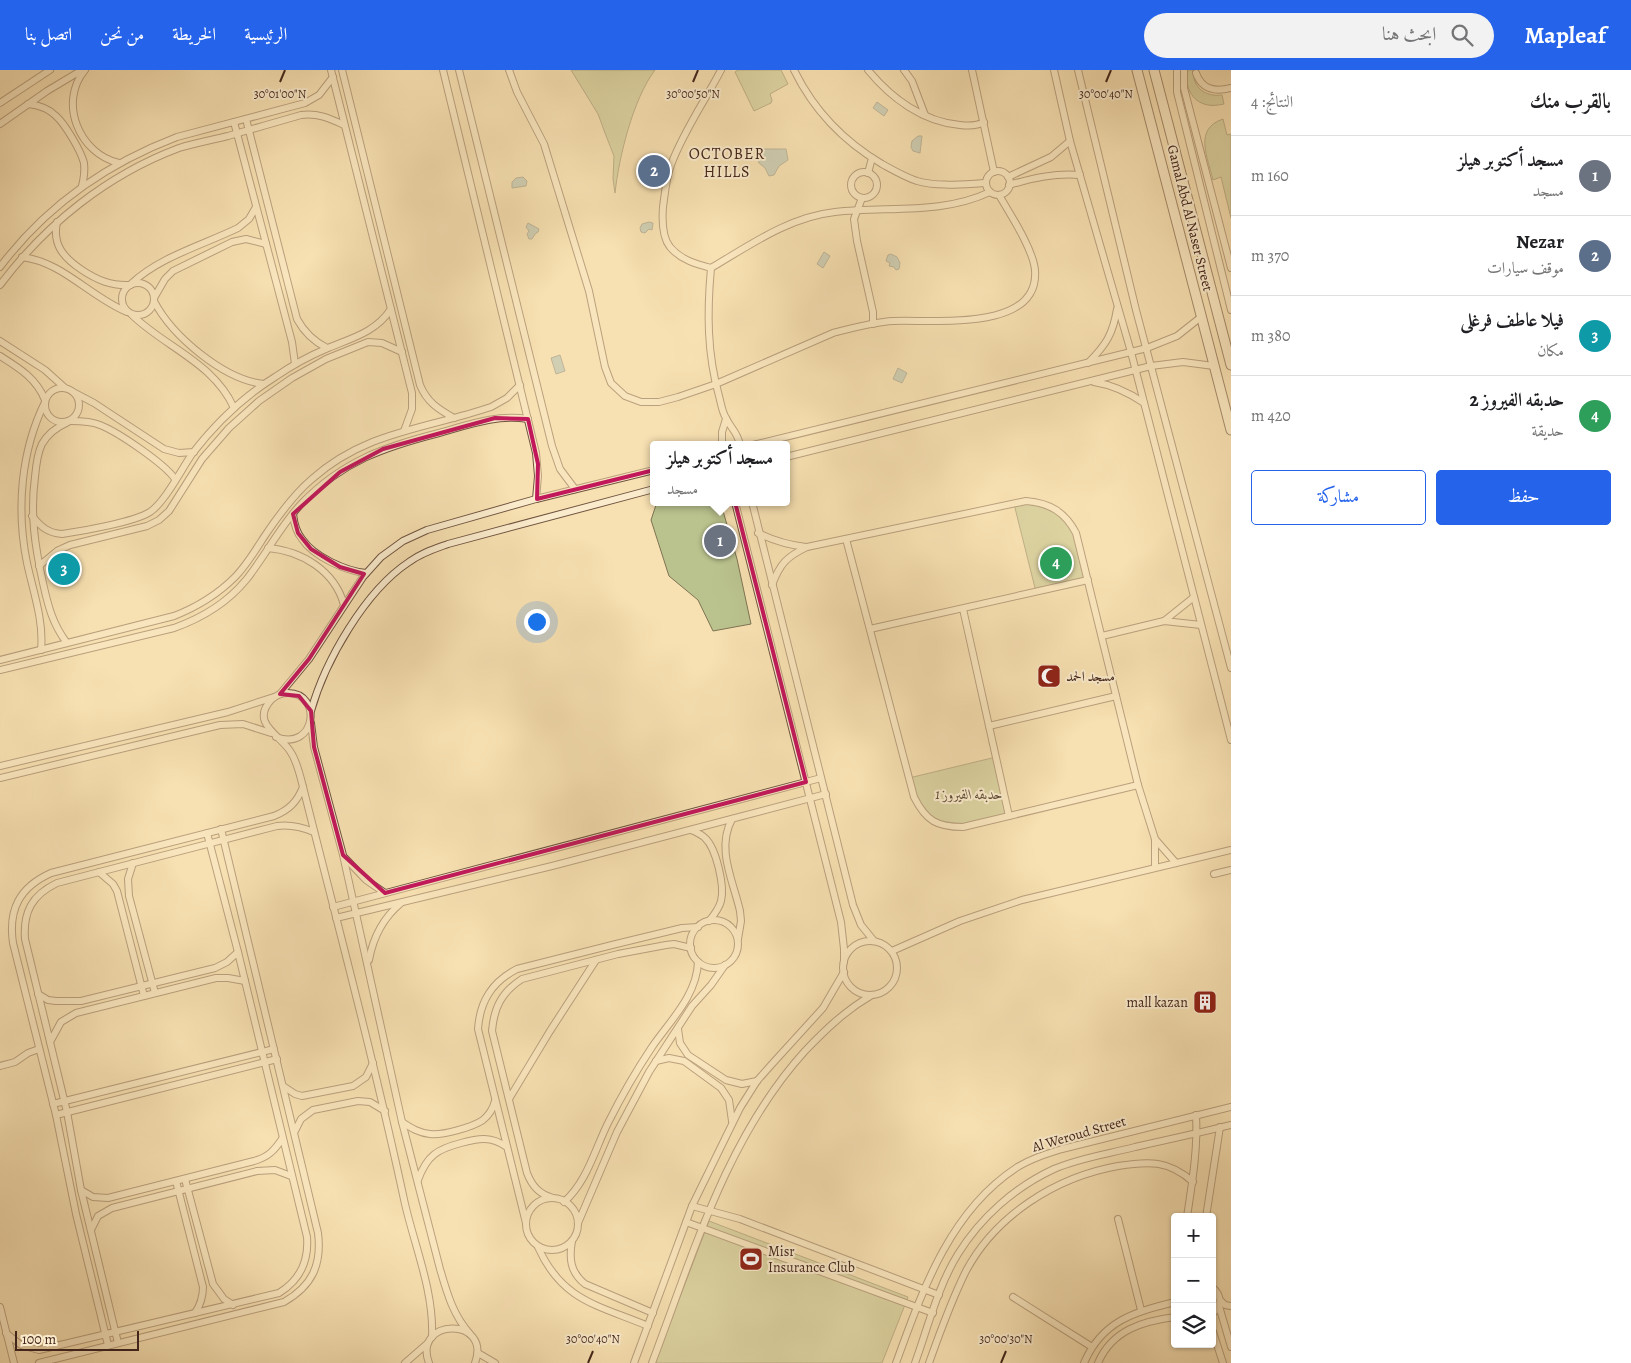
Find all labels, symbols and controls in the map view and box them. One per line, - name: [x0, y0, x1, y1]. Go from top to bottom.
- search box: [1144, 13, 1494, 58]
- text: Mapleaf: [1524, 19, 1606, 51]
- text: ابحث هنا: [1382, 21, 1436, 47]
- icon: search: [1448, 21, 1476, 49]
- text: اتصل بنا: [25, 22, 72, 46]
- text: من نحن: [100, 22, 144, 46]
- text: الخريطة: [172, 22, 216, 46]
- text: الرئيسية: [244, 22, 287, 46]
- text: 30°01'00"N: [254, 86, 307, 102]
- text: 30°00'50"N: [666, 86, 720, 102]
- text: 30°00'40"N: [1079, 86, 1133, 102]
- text: بالقرب منك: [1530, 87, 1611, 115]
- text: النتائج: 4: [1251, 91, 1293, 113]
- district label: OCTOBER HILLS: [689, 143, 765, 183]
- street label: Gamal Abd Al Naser Street: [1163, 143, 1217, 294]
- text: مسجد أكتوبر هيلز: [1458, 147, 1564, 173]
- pin: 2: [638, 152, 670, 190]
- text: 160 m: [1251, 165, 1289, 187]
- text: 1: [1592, 165, 1598, 187]
- text: مسجد: [1533, 180, 1564, 202]
- text: Nezar: [1516, 229, 1564, 255]
- text: 370 m: [1251, 245, 1289, 267]
- text: 2: [1591, 245, 1599, 267]
- text: موقف سيارات: [1487, 257, 1564, 279]
- text: فيلا عاطف فرغلى: [1460, 307, 1564, 333]
- text: 380 m: [1251, 325, 1290, 347]
- text: 3: [1592, 325, 1598, 347]
- text: مكان: [1537, 340, 1564, 362]
- text: حدبقه الفيروز 2: [1470, 387, 1564, 413]
- text: 420 m: [1251, 405, 1291, 427]
- text: 4: [1591, 405, 1599, 427]
- text: حديقة: [1532, 420, 1564, 442]
- popup: [650, 441, 790, 506]
- text: مسجد أكتوبر هيلز: [667, 445, 773, 471]
- button: مشاركة: [1251, 470, 1426, 525]
- button: حفظ: [1436, 470, 1611, 525]
- text: مسجد: [667, 478, 698, 500]
- pin: 1: [704, 522, 736, 560]
- pin: 4: [1040, 544, 1072, 582]
- pin: 3: [48, 550, 80, 588]
- your location: [524, 609, 550, 635]
- mosque icon: مسجد الحمد: [1036, 663, 1062, 689]
- place label: مسجد الحمد: [1066, 667, 1115, 686]
- park label: حدبقه الفيروز 1: [935, 785, 1003, 804]
- building icon: mall kazan: [1192, 989, 1218, 1015]
- place label: mall kazan: [1126, 993, 1188, 1012]
- street label: Al Weroud Street: [1029, 1111, 1129, 1157]
- map controls: [1171, 1213, 1216, 1348]
- button: +: [1171, 1213, 1216, 1258]
- place label: Misr Insurance Club: [768, 1242, 855, 1277]
- sports icon: Misr Insurance Club: [738, 1246, 764, 1272]
- button: −: [1171, 1258, 1216, 1303]
- button: layers: [1171, 1303, 1216, 1348]
- scale bar: [15, 1328, 139, 1351]
- text: 100 m: [22, 1330, 56, 1349]
- text: 30°00'40"N: [566, 1331, 620, 1347]
- text: 30°00'30"N: [979, 1331, 1033, 1347]

